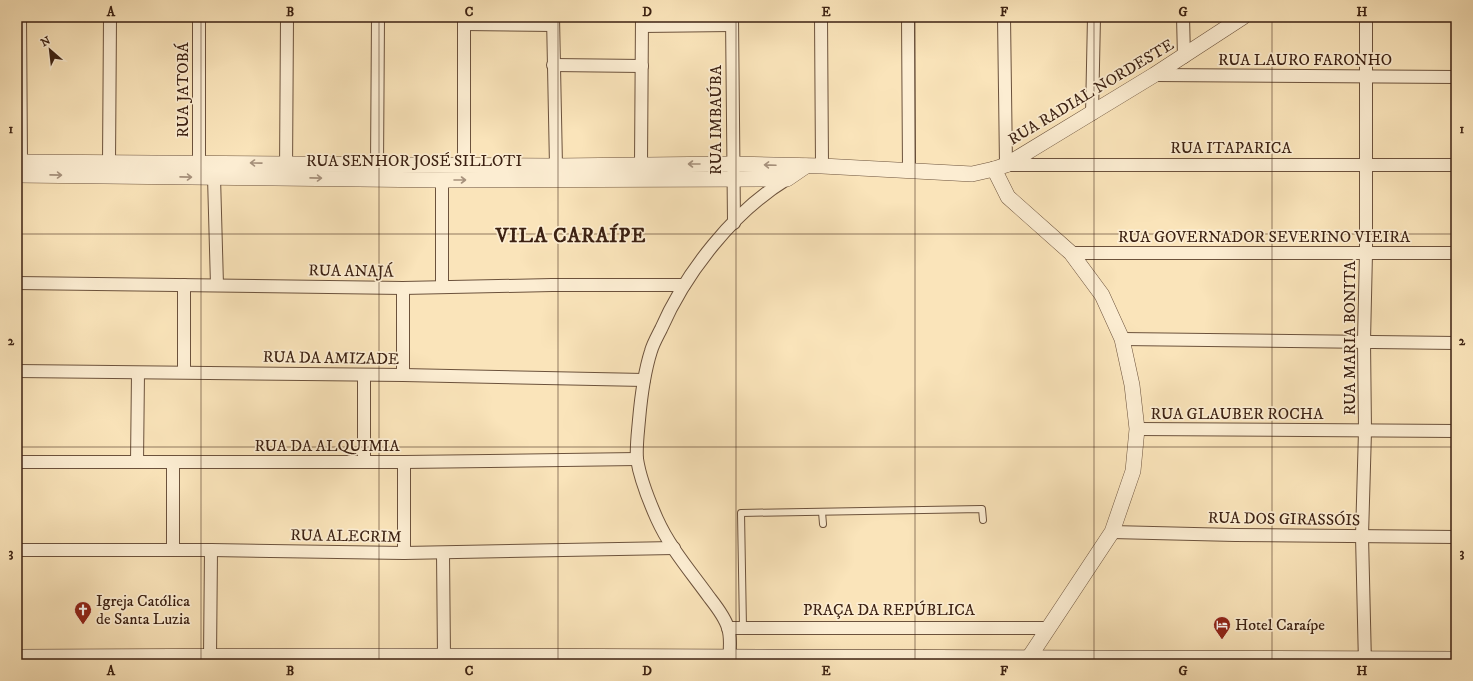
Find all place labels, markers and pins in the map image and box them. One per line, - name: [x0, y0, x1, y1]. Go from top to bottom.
- place label: Igreja Católica de Santa Luzia: [96, 591, 190, 629]
- church icon: Igreja Católica de Santa Luzia: [73, 600, 93, 625]
- hotel icon: Hotel Caraípe: [1212, 615, 1232, 640]
- place label: Hotel Caraípe: [1235, 615, 1325, 635]

